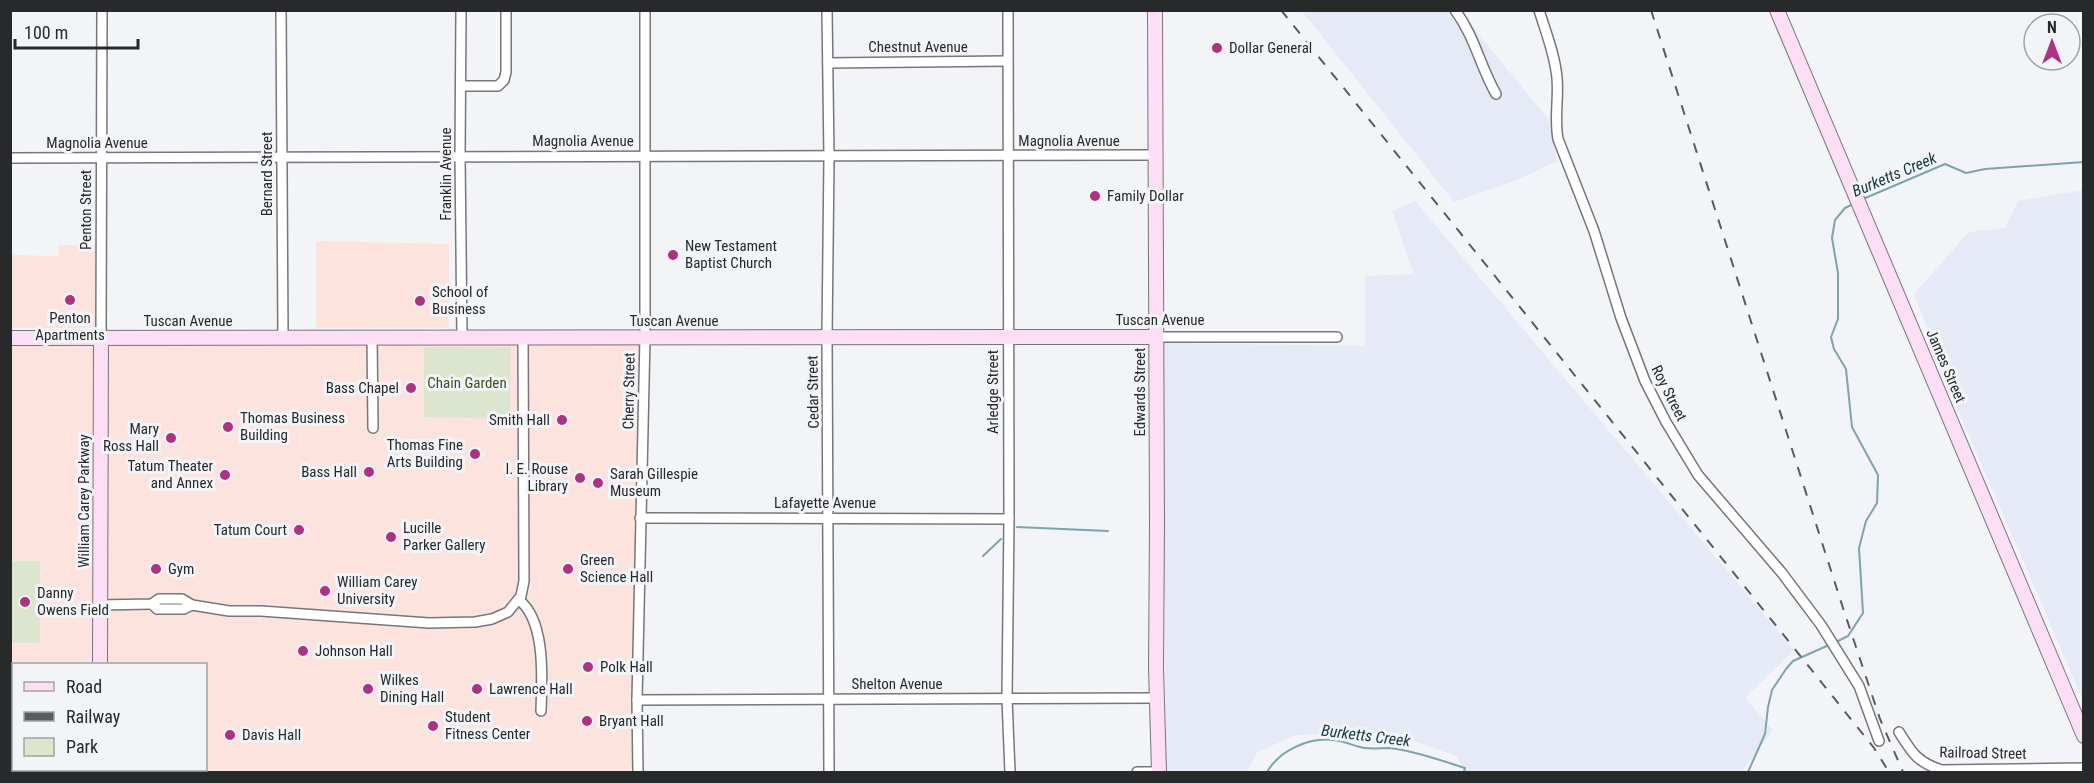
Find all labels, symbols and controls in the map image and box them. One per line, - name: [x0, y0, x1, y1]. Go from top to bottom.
- scale bar: [15, 12, 138, 50]
- north arrow: [2022, 12, 2082, 72]
- text: N: [2047, 18, 2057, 37]
- text: 100 m: [24, 22, 68, 43]
- street label: Chestnut Avenue: [868, 38, 968, 56]
- place label: Dollar General: [1229, 39, 1312, 57]
- marker: Dollar General: [1210, 41, 1224, 55]
- street label: Franklin Avenue: [437, 127, 455, 221]
- street label: Bernard Street: [258, 132, 276, 216]
- street label: Magnolia Avenue: [532, 132, 634, 150]
- street label: Magnolia Avenue: [1018, 132, 1120, 150]
- street label: Magnolia Avenue: [46, 134, 148, 152]
- water label: Burketts Creek: [1849, 148, 1940, 201]
- street label: Penton Street: [77, 170, 95, 250]
- place label: Family Dollar: [1107, 187, 1184, 205]
- marker: Family Dollar: [1088, 189, 1102, 203]
- place label: New Testament Baptist Church: [685, 237, 777, 272]
- marker: New Testament Baptist Church: [666, 248, 680, 262]
- place label: School of Business: [432, 283, 488, 318]
- marker: Penton Apartments: [63, 293, 77, 307]
- marker: School of Business: [413, 294, 427, 308]
- place label: Penton Apartments: [35, 309, 105, 344]
- street label: Tuscan Avenue: [1115, 311, 1205, 329]
- street label: Tuscan Avenue: [143, 312, 233, 330]
- street label: Tuscan Avenue: [629, 312, 719, 330]
- street label: James Street: [1922, 326, 1970, 406]
- street label: Edwards Street: [1131, 348, 1149, 437]
- street label: Arledge Street: [984, 350, 1002, 434]
- street label: Cherry Street: [619, 352, 639, 430]
- street label: Cedar Street: [803, 355, 823, 429]
- street label: Roy Street: [1647, 362, 1691, 424]
- park label: Chain Garden: [427, 374, 507, 392]
- place label: Bass Chapel: [326, 379, 399, 397]
- marker: Bass Chapel: [404, 381, 418, 395]
- place label: Thomas Business Building: [240, 409, 345, 444]
- place label: Smith Hall: [489, 411, 550, 429]
- marker: Smith Hall: [555, 413, 569, 427]
- place label: Mary Ross Hall: [103, 420, 159, 455]
- marker: Thomas Business Building: [221, 420, 235, 434]
- marker: Mary Ross Hall: [164, 431, 178, 445]
- street label: William Carey Parkway: [75, 434, 93, 568]
- place label: Thomas Fine Arts Building: [387, 436, 463, 471]
- marker: Thomas Fine Arts Building: [468, 447, 482, 461]
- place label: Tatum Theater and Annex: [127, 457, 213, 492]
- place label: I. E. Rouse Library: [505, 460, 568, 495]
- place label: Bass Hall: [301, 463, 357, 481]
- marker: Bass Hall: [362, 465, 376, 479]
- place label: Sarah Gillespie Museum: [610, 465, 698, 500]
- marker: Tatum Theater and Annex: [218, 468, 232, 482]
- marker: I. E. Rouse Library: [573, 471, 587, 485]
- marker: Sarah Gillespie Museum: [591, 476, 605, 490]
- street label: Lafayette Avenue: [774, 494, 876, 512]
- place label: Lucille Parker Gallery: [403, 519, 486, 554]
- place label: Tatum Court: [214, 521, 287, 539]
- marker: Tatum Court: [292, 523, 306, 537]
- marker: Lucille Parker Gallery: [384, 530, 398, 544]
- place label: Green Science Hall: [580, 551, 653, 586]
- place label: Gym: [168, 560, 194, 578]
- marker: Gym: [149, 562, 163, 576]
- marker: Green Science Hall: [561, 562, 575, 576]
- place label: William Carey University: [337, 573, 417, 608]
- place label: Danny Owens Field: [37, 584, 109, 619]
- marker: William Carey University: [318, 584, 332, 598]
- marker: Danny Owens Field: [18, 595, 32, 609]
- place label: Johnson Hall: [315, 642, 393, 660]
- marker: Johnson Hall: [296, 644, 310, 658]
- place label: Polk Hall: [600, 658, 653, 676]
- marker: Polk Hall: [581, 660, 595, 674]
- legend: [12, 663, 207, 771]
- place label: Wilkes Dining Hall: [380, 671, 444, 706]
- street label: Shelton Avenue: [851, 675, 943, 693]
- text: Road: [66, 676, 102, 697]
- place label: Lawrence Hall: [489, 680, 573, 698]
- marker: Wilkes Dining Hall: [361, 682, 375, 696]
- marker: Lawrence Hall: [470, 682, 484, 696]
- text: Railway: [66, 706, 121, 727]
- place label: Student Fitness Center: [445, 708, 531, 743]
- place label: Bryant Hall: [599, 712, 664, 730]
- marker: Bryant Hall: [580, 714, 594, 728]
- marker: Student Fitness Center: [426, 719, 440, 733]
- water label: Burketts Creek: [1320, 721, 1413, 751]
- place label: Davis Hall: [242, 726, 301, 744]
- marker: Davis Hall: [223, 728, 237, 742]
- text: Park: [66, 736, 98, 757]
- street label: Railroad Street: [1939, 743, 2027, 763]

